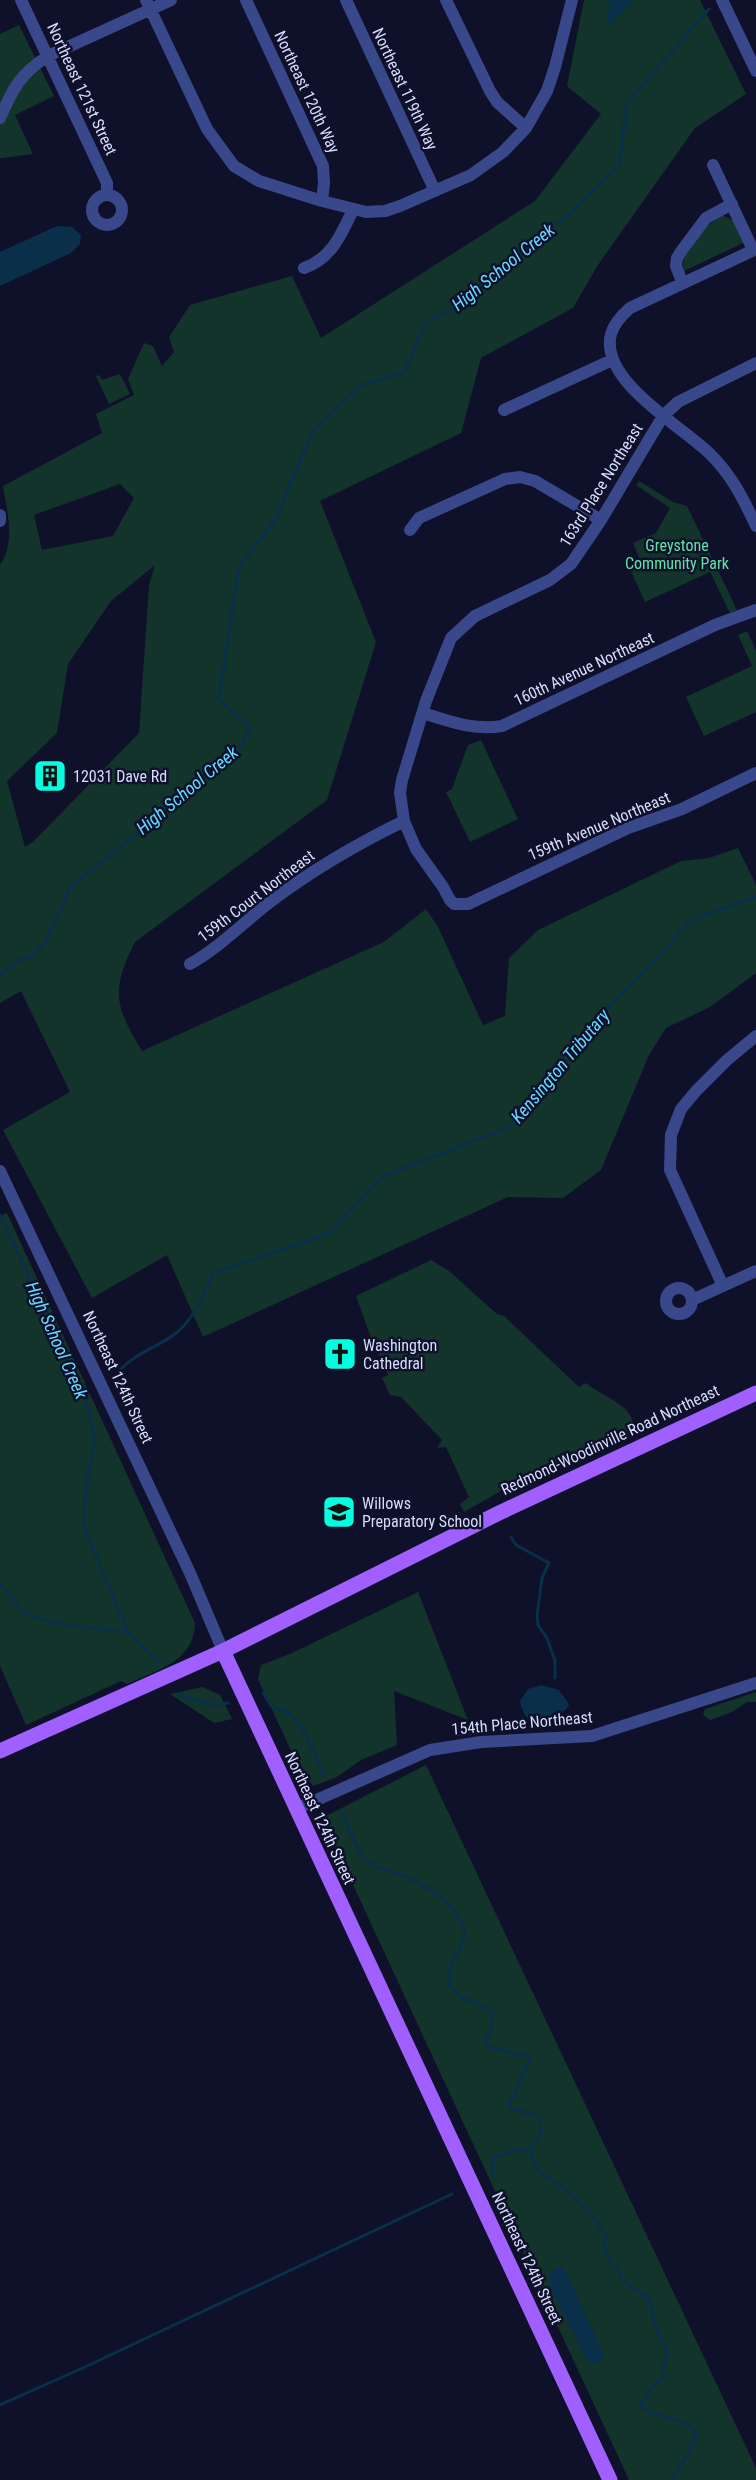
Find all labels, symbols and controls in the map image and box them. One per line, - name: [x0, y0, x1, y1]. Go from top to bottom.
- street label: Northeast 121st Street: [43, 20, 121, 158]
- street label: Northeast 119th Way: [368, 25, 442, 153]
- street label: Northeast 120th Way: [270, 28, 344, 156]
- water label: High School Creek: [447, 218, 560, 315]
- street label: 163rd Place Northeast: [555, 420, 647, 550]
- park label: Greystone Community Park: [625, 536, 730, 573]
- street label: 160th Avenue Northeast: [511, 628, 657, 710]
- water label: High School Creek: [132, 741, 243, 839]
- building icon: 12031 Dave Rd: [32, 758, 68, 794]
- place label: 12031 Dave Rd: [73, 767, 167, 786]
- street label: 159th Avenue Northeast: [525, 787, 673, 865]
- street label: 159th Court Northeast: [194, 846, 318, 946]
- water label: Kensington Tributary: [506, 1004, 614, 1127]
- water label: High School Creek: [22, 1278, 93, 1403]
- street label: Northeast 124th Street: [79, 1308, 157, 1446]
- church icon: Washington Cathedral: [322, 1336, 358, 1372]
- place label: Washington Cathedral: [363, 1336, 437, 1373]
- street label: Redmond-Woodinville Road Northeast: [498, 1381, 722, 1499]
- school or university icon: Willows Preparatory School: [321, 1494, 357, 1530]
- place label: Willows Preparatory School: [362, 1494, 482, 1531]
- street label: 154th Place Northeast: [451, 1707, 594, 1739]
- street label: Northeast 124th Street: [281, 1749, 359, 1887]
- street label: Northeast 124th Street: [488, 2189, 566, 2327]

